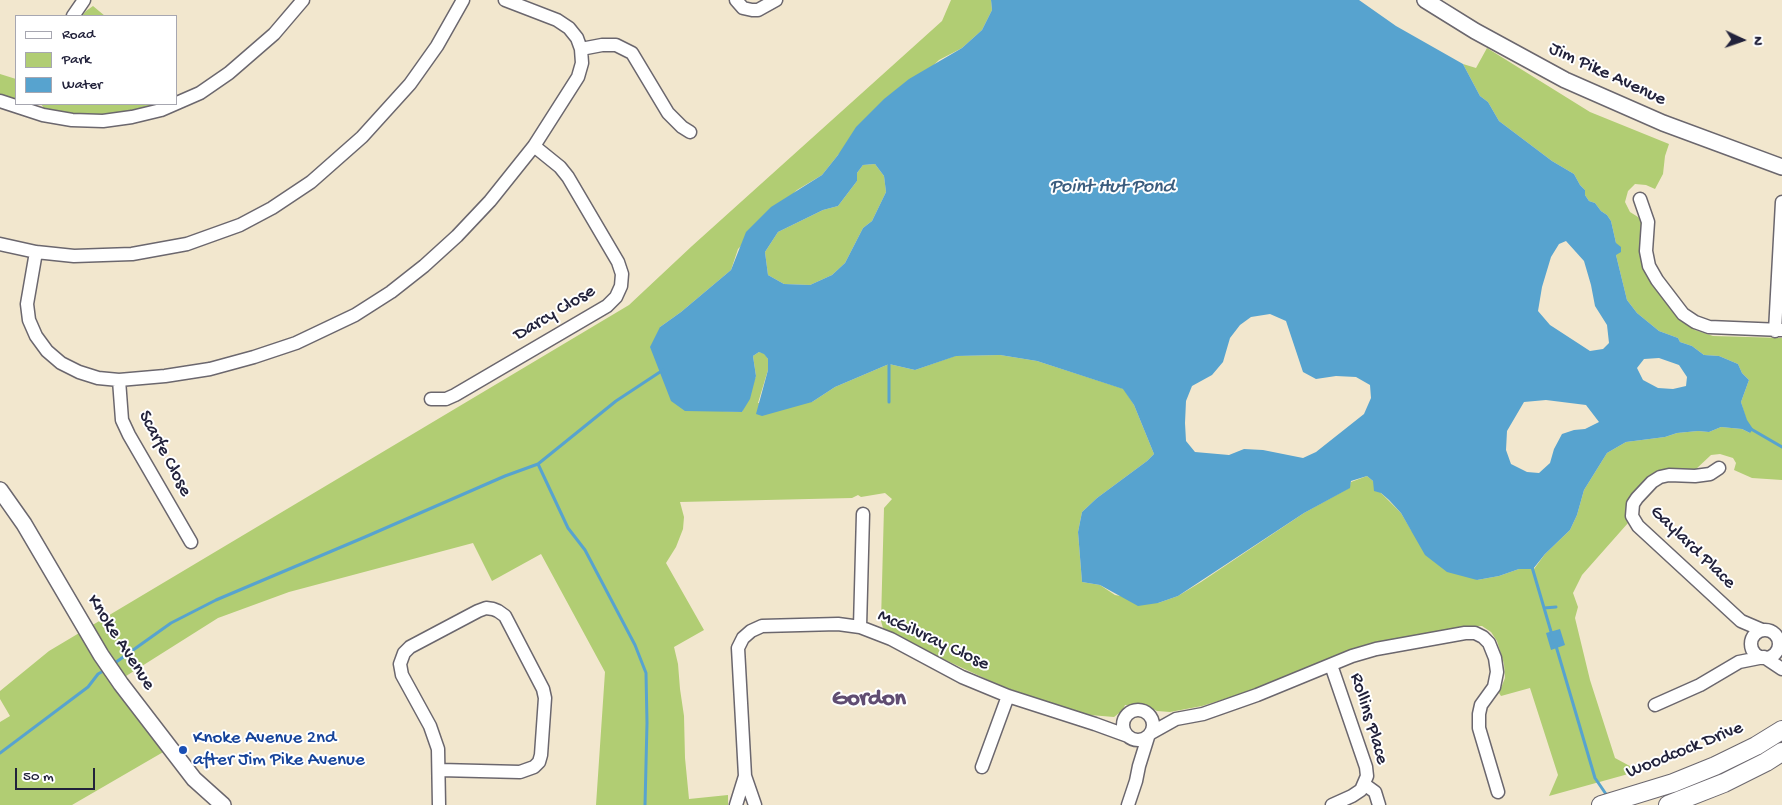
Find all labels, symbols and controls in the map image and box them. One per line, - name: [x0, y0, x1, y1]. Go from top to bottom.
- legend: [15, 15, 178, 105]
- north arrow: [1717, 15, 1767, 65]
- text: Road: [62, 26, 95, 44]
- text: N: [1749, 36, 1766, 46]
- street label: Jim Pike Avenue: [1545, 38, 1669, 112]
- text: Park: [62, 51, 91, 69]
- text: Water: [62, 76, 102, 94]
- water label: Point Hut Pond: [1050, 176, 1174, 200]
- street label: Darcy Close: [510, 281, 600, 347]
- street label: Scarfe Close: [132, 407, 196, 501]
- street label: Gaylard Place: [1644, 501, 1740, 595]
- street label: Knoke Avenue: [81, 591, 159, 695]
- street label: McGilvray Close: [874, 605, 992, 677]
- street label: Rollins Place: [1343, 671, 1393, 767]
- district label: Gordon: [832, 686, 906, 714]
- street label: Woodcock Drive: [1623, 717, 1747, 785]
- place label: Knoke Avenue 2nd after Jim Pike Avenue: [193, 728, 365, 772]
- marker: Knoke Avenue 2nd after Jim Pike Avenue: [177, 744, 189, 756]
- scale bar: [18, 758, 98, 790]
- text: 50 m: [23, 768, 54, 786]

